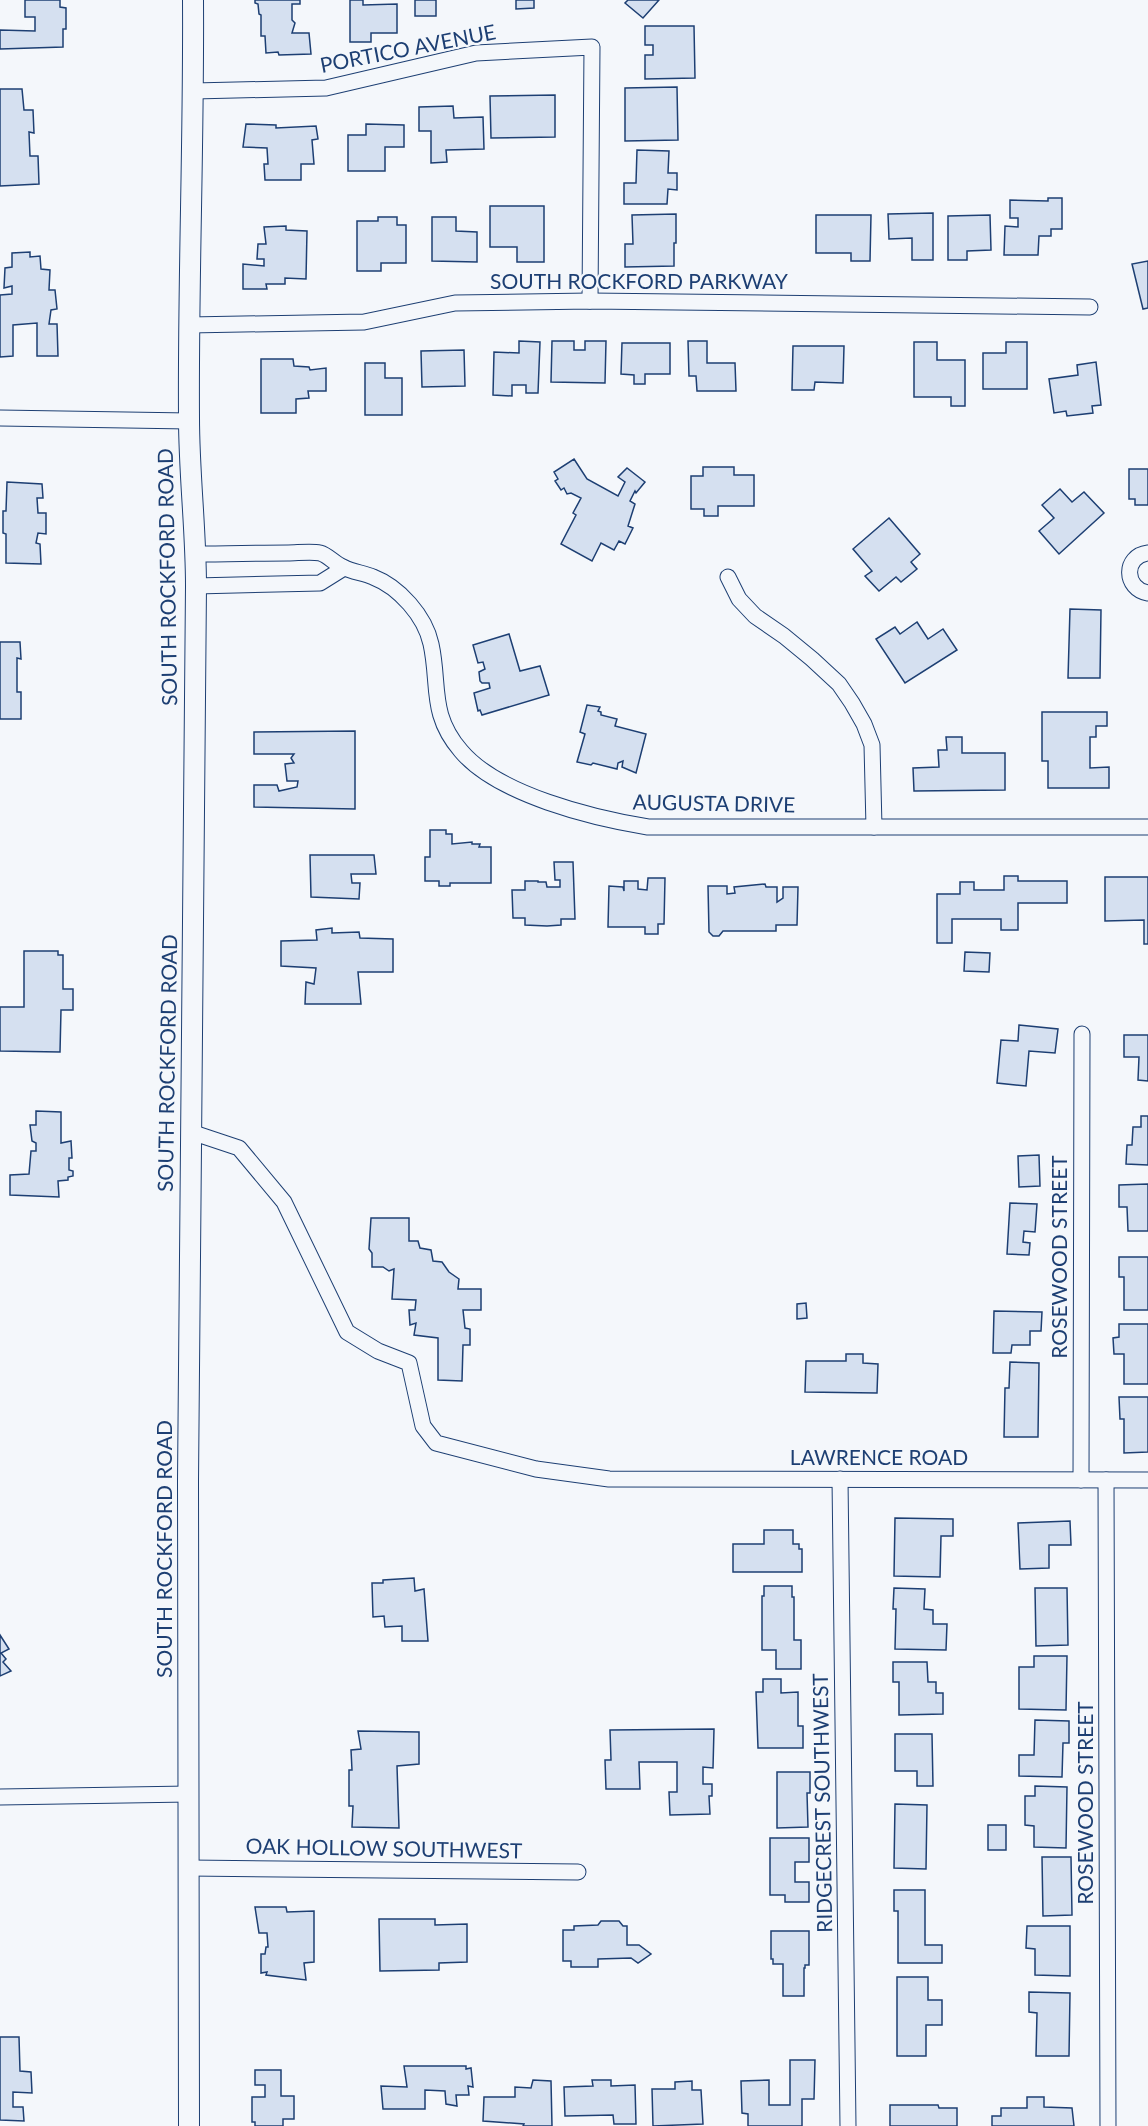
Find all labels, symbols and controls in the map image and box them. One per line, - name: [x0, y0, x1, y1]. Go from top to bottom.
- street label: PORTICO AVENUE: [318, 18, 498, 77]
- street label: SOUTH ROCKFORD PARKWAY: [490, 268, 789, 293]
- street label: SOUTH ROCKFORD ROAD: [152, 448, 181, 706]
- street label: AUGUSTA DRIVE: [632, 789, 796, 816]
- street label: SOUTH ROCKFORD ROAD: [152, 934, 181, 1192]
- street label: ROSEWOOD STREET: [1046, 1155, 1071, 1359]
- street label: SOUTH ROCKFORD ROAD: [151, 1420, 176, 1678]
- street label: LAWRENCE ROAD: [790, 1444, 968, 1469]
- street label: RIDGECREST SOUTHWEST: [807, 1672, 836, 1933]
- street label: ROSEWOOD STREET: [1072, 1701, 1097, 1905]
- street label: OAK HOLLOW SOUTHWEST: [245, 1833, 523, 1862]

